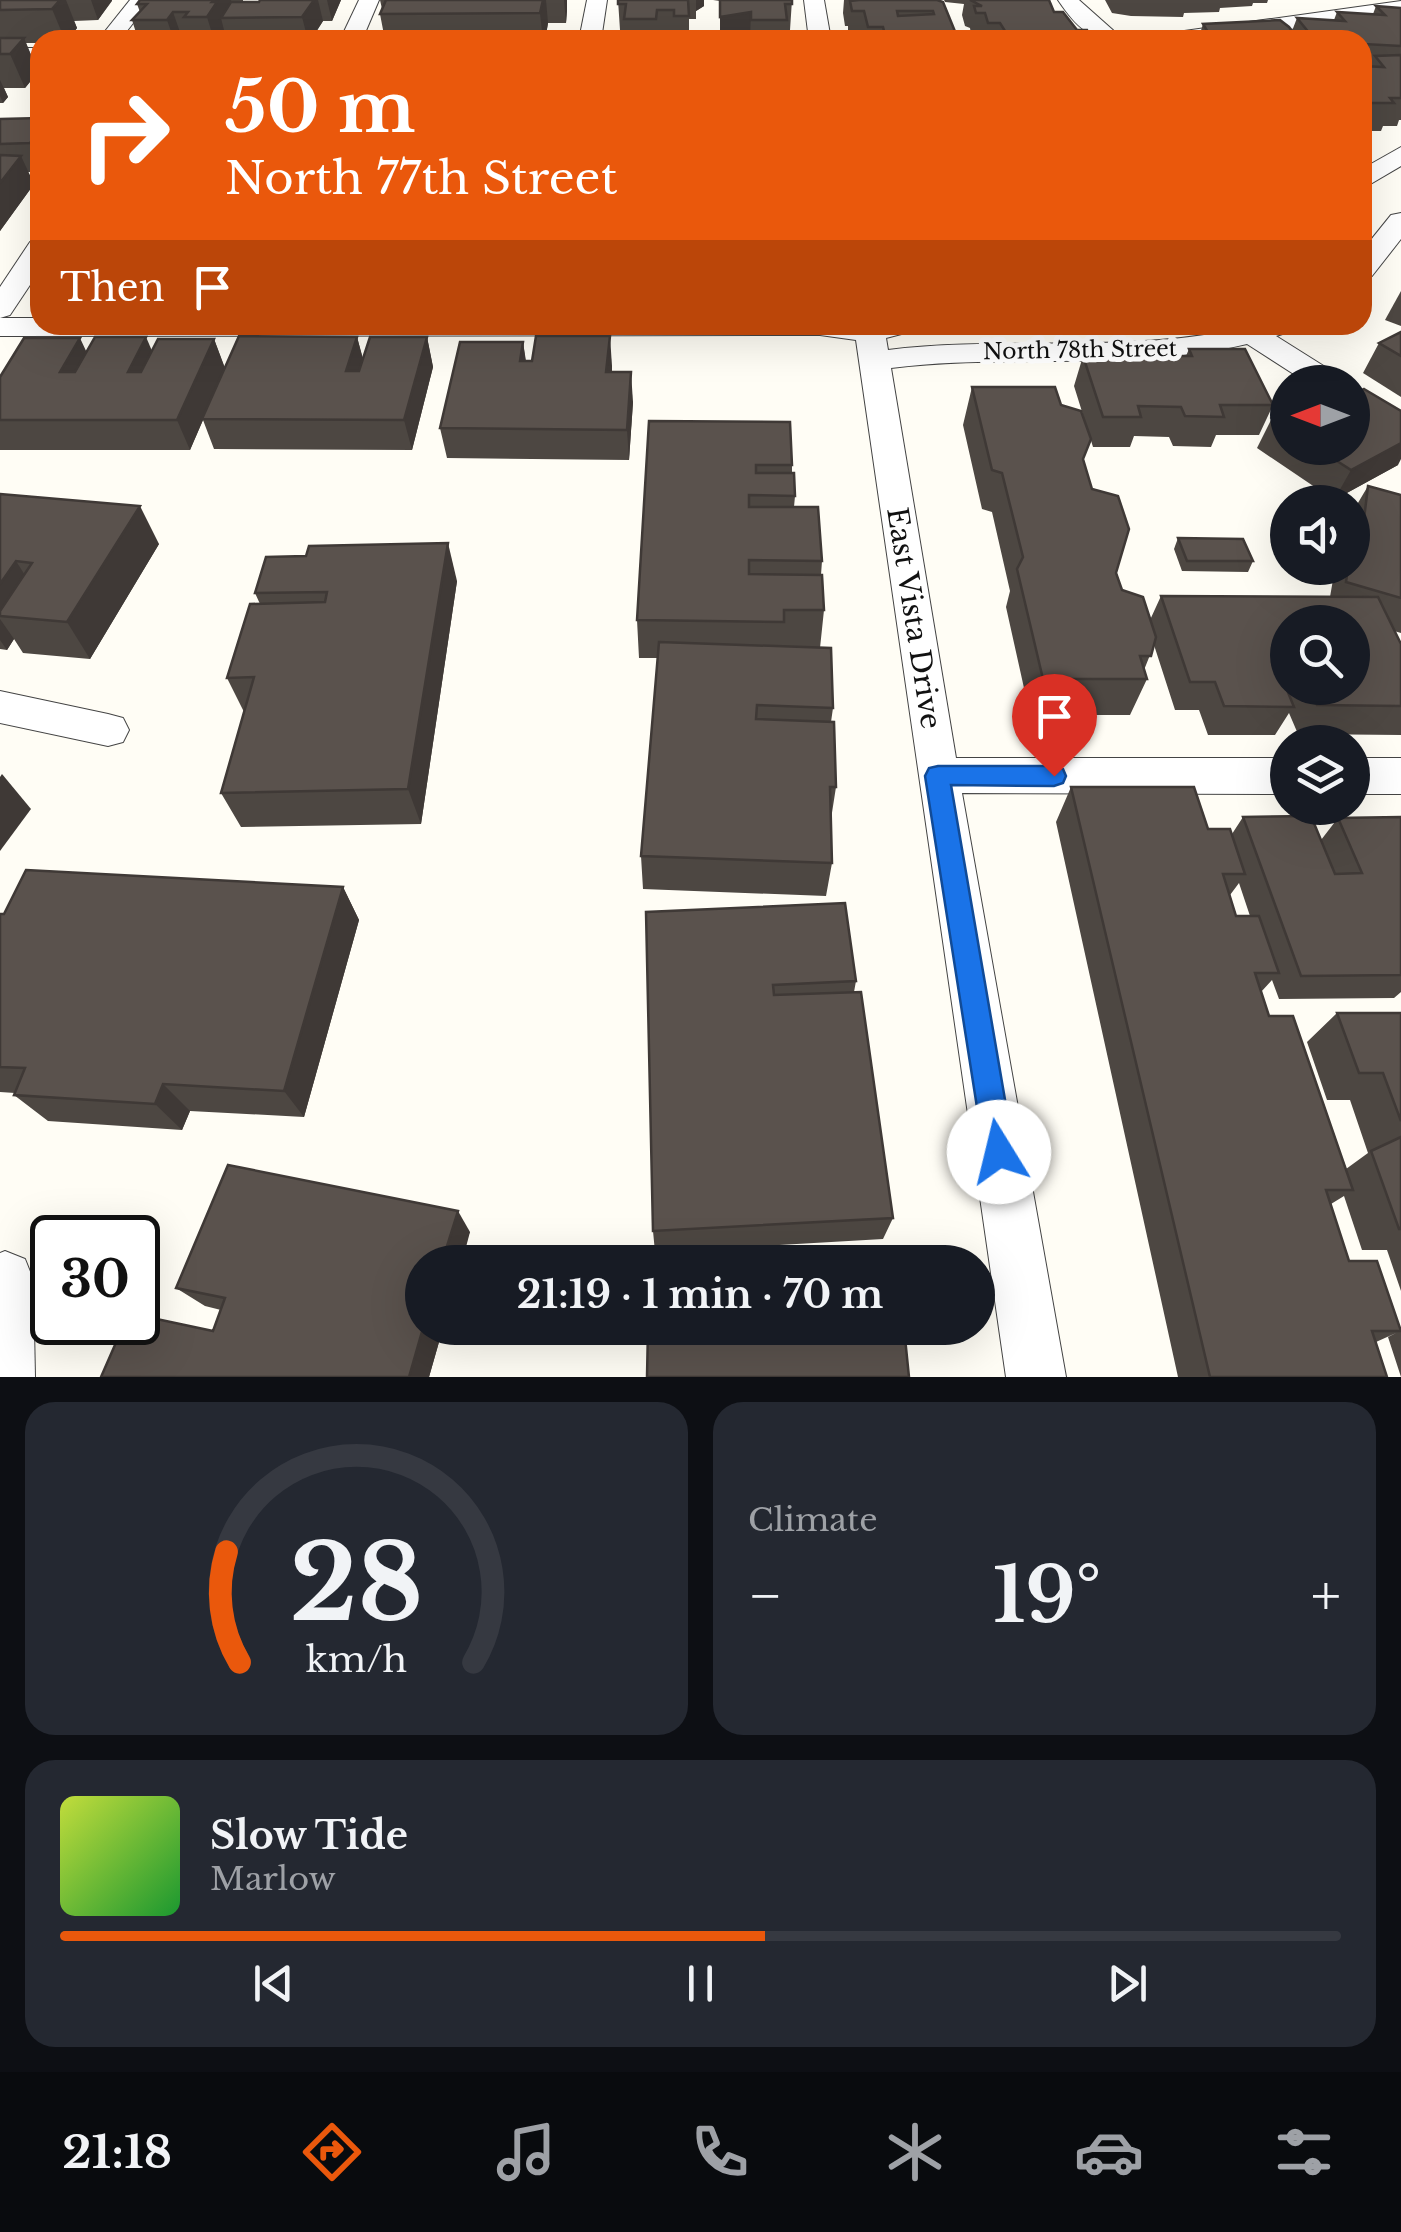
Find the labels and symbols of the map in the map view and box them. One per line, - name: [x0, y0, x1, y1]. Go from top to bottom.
- street label: North 78th Street: [983, 335, 1178, 365]
- north arrow: [1270, 365, 1370, 465]
- street label: East Vista Drive: [879, 505, 949, 731]
- pin: [1012, 674, 1097, 777]
- position arrow: [947, 1100, 1051, 1204]
- speed limit sign: 30: [30, 1215, 160, 1345]

